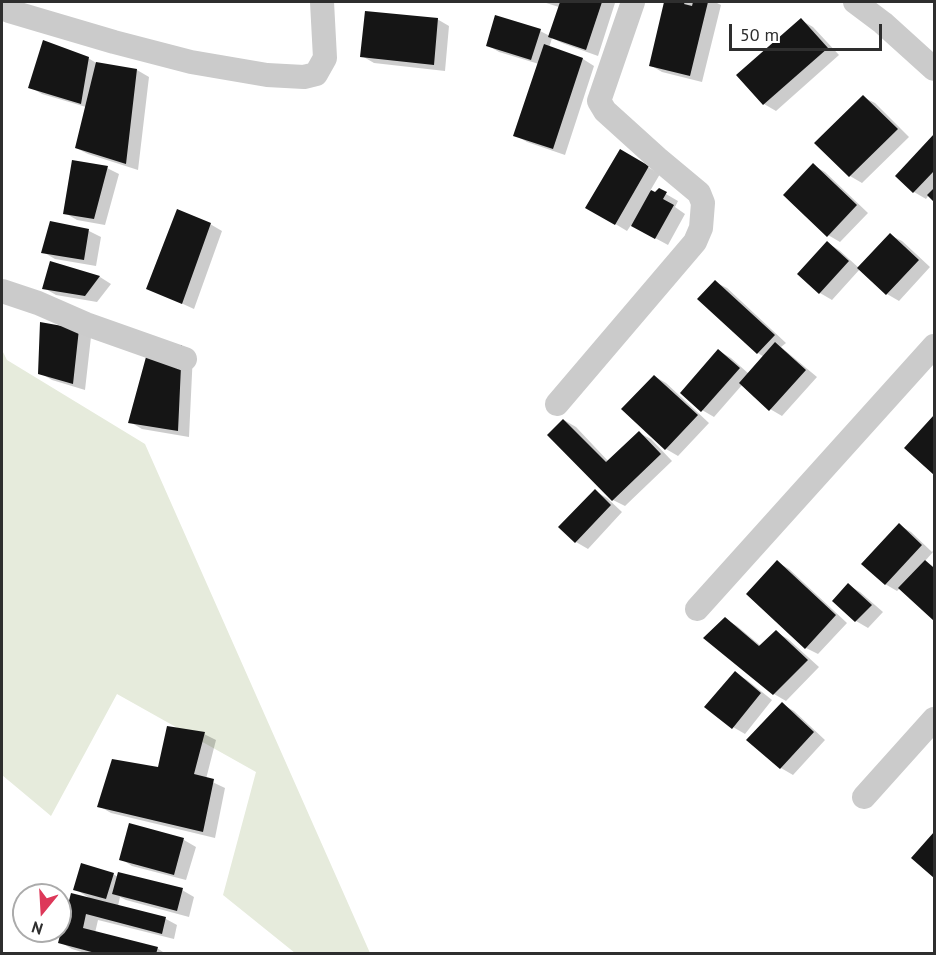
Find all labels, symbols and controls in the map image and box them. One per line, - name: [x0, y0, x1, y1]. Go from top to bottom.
- scale bar: [732, 12, 885, 50]
- text: 50 m: [740, 23, 779, 46]
- north arrow: [12, 883, 72, 943]
- text: N: [29, 917, 45, 939]

